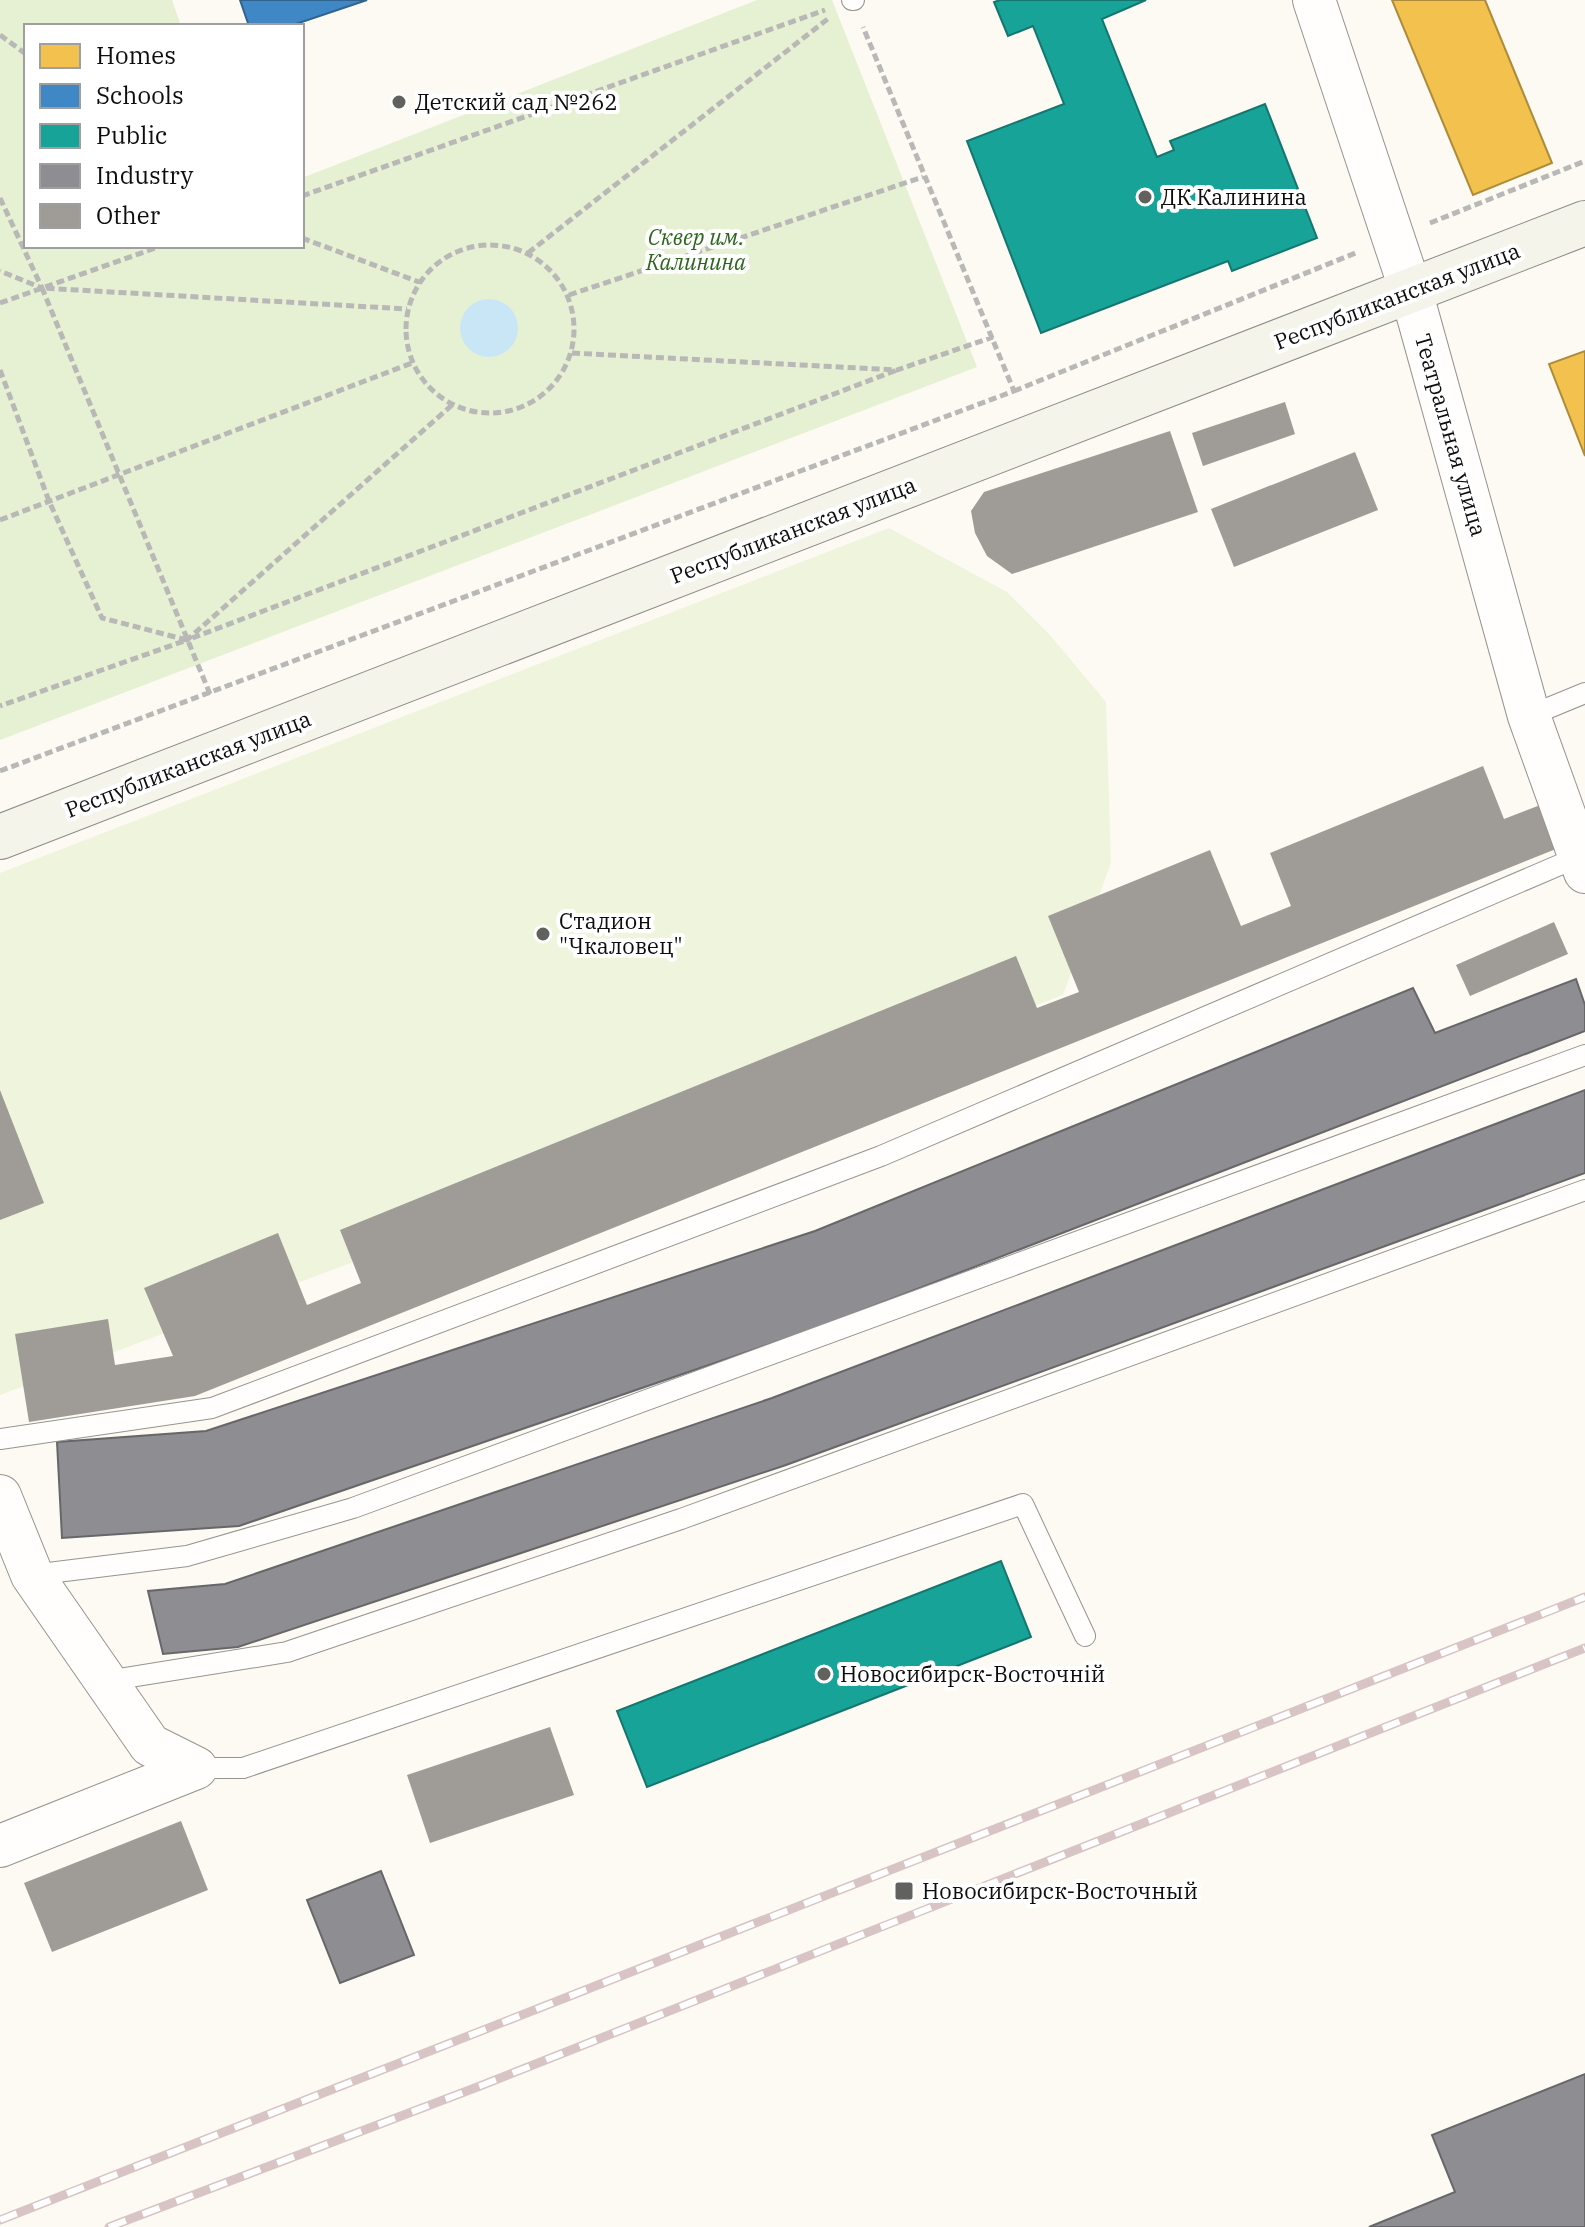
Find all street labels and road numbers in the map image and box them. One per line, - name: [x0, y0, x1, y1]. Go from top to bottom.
- street label: Республиканская улица: [1270, 235, 1524, 356]
- street label: Театральная улица: [1409, 330, 1494, 539]
- street label: Республиканская улица: [666, 469, 920, 590]
- street label: Республиканская улица: [61, 703, 315, 824]

